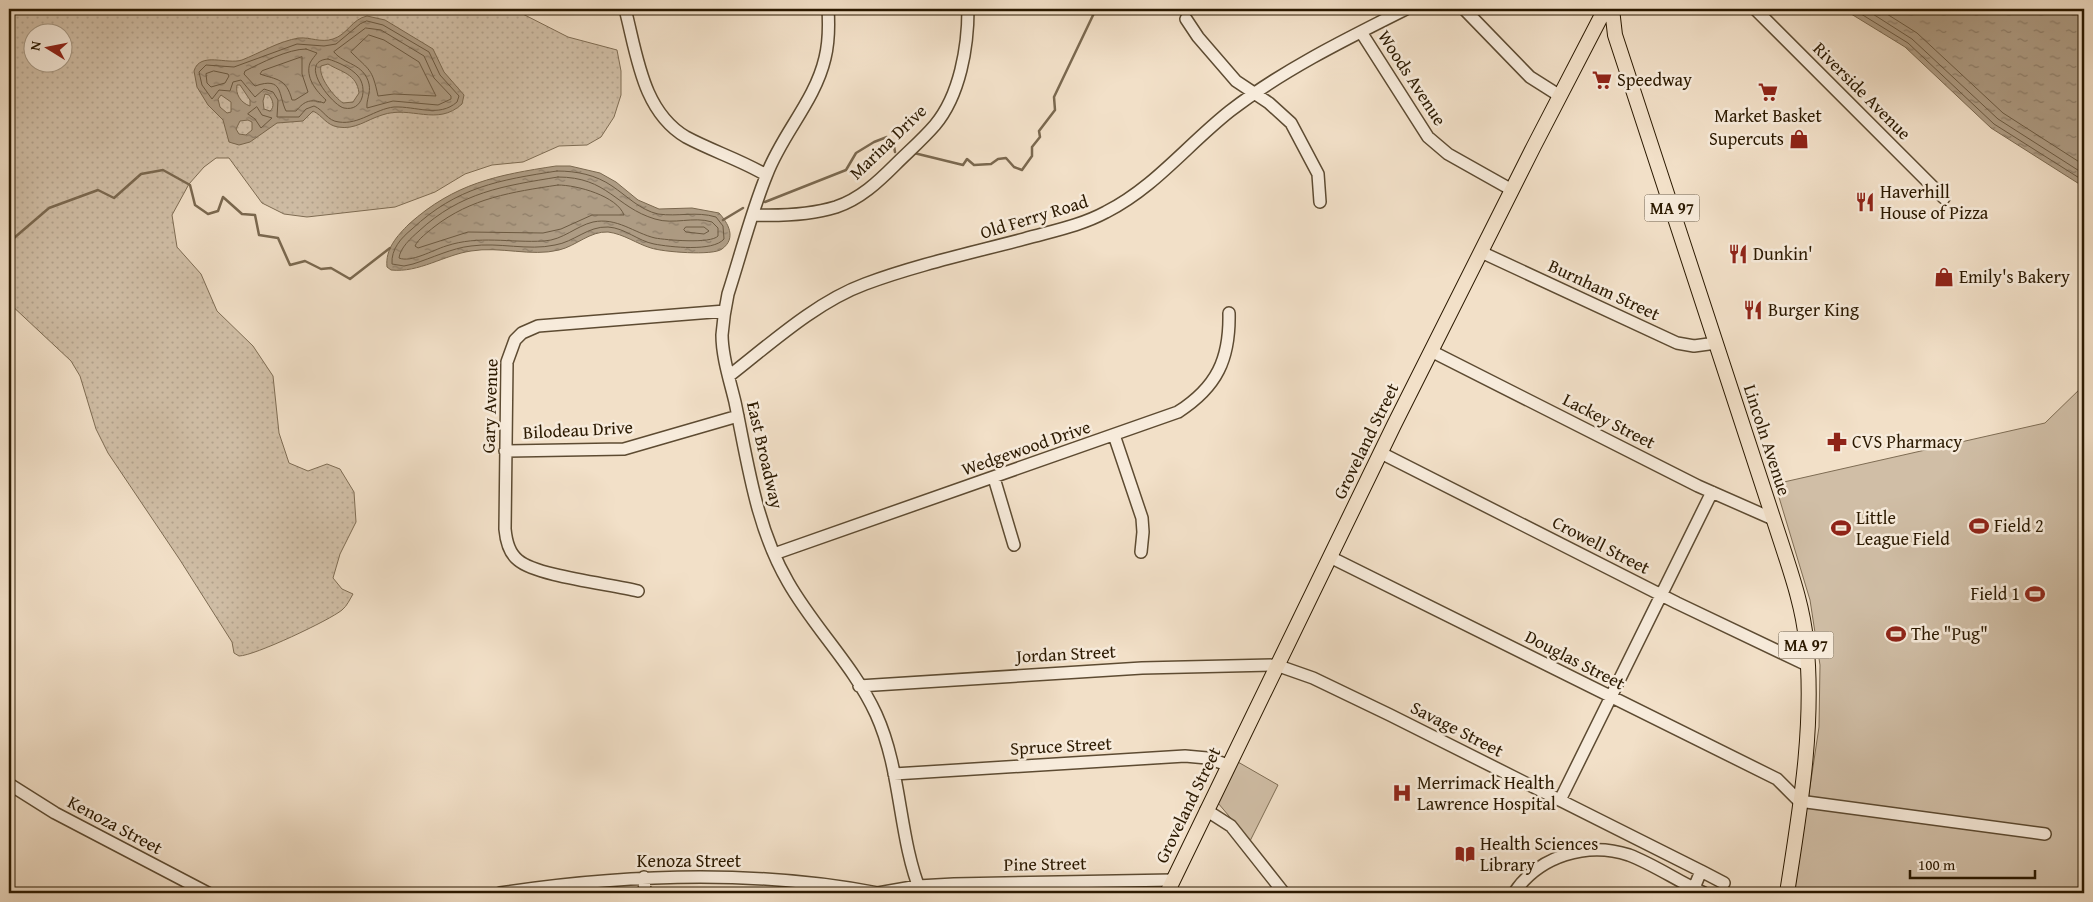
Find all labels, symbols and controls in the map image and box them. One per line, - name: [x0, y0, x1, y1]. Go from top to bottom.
- north arrow: [22, 22, 72, 72]
- street label: Woods Avenue: [1371, 25, 1453, 131]
- street label: Riverside Avenue: [1807, 35, 1918, 146]
- text: N: [25, 39, 46, 52]
- place label: Speedway: [1617, 66, 1692, 93]
- supermarket icon: Speedway: [1591, 69, 1613, 91]
- supermarket icon: Market Basket: [1757, 81, 1779, 103]
- street label: Marina Drive: [843, 98, 933, 186]
- place label: Market Basket: [1714, 102, 1822, 129]
- place label: Supercuts: [1709, 125, 1784, 152]
- shop icon: Supercuts: [1788, 128, 1810, 150]
- place label: Haverhill House of Pizza: [1880, 178, 1989, 226]
- street label: Old Ferry Road: [977, 187, 1091, 246]
- restaurant icon: Haverhill House of Pizza: [1854, 191, 1876, 213]
- road number: MA 97: [1644, 194, 1700, 222]
- place label: Dunkin': [1753, 240, 1813, 267]
- restaurant icon: Dunkin': [1727, 243, 1749, 265]
- street label: Burnham Street: [1544, 252, 1665, 327]
- place label: Emily's Bakery: [1959, 263, 2070, 290]
- shop icon: Emily's Bakery: [1933, 266, 1955, 288]
- place label: Burger King: [1768, 296, 1859, 323]
- restaurant icon: Burger King: [1742, 299, 1764, 321]
- street label: Gary Avenue: [474, 358, 505, 454]
- street label: Groveland Street: [1326, 378, 1406, 503]
- street label: Lincoln Avenue: [1737, 381, 1798, 499]
- street label: Lackey Street: [1558, 386, 1661, 456]
- street label: East Broadway: [740, 398, 791, 511]
- street label: Bilodeau Drive: [522, 413, 634, 446]
- street label: Wedgewood Drive: [958, 413, 1094, 482]
- place label: CVS Pharmacy: [1852, 428, 1962, 455]
- pharmacy icon: CVS Pharmacy: [1826, 431, 1848, 453]
- place label: Little League Field: [1856, 504, 1950, 552]
- street label: Crowell Street: [1548, 508, 1655, 581]
- place label: Field 2: [1994, 512, 2044, 539]
- sports icon: Field 2: [1968, 515, 1990, 537]
- sports icon: Little League Field: [1830, 517, 1852, 539]
- place label: Field 1: [1970, 580, 2020, 607]
- sports icon: Field 1: [2024, 583, 2046, 605]
- place label: The "Pug": [1911, 620, 1988, 647]
- street label: Douglas Street: [1521, 623, 1630, 697]
- sports icon: The "Pug": [1885, 623, 1907, 645]
- road number: MA 97: [1778, 632, 1834, 658]
- street label: Jordan Street: [1013, 637, 1117, 670]
- street label: Savage Street: [1406, 694, 1509, 764]
- street label: Spruce Street: [1010, 729, 1113, 762]
- street label: Groveland Street: [1148, 742, 1228, 867]
- place label: Merrimack Health Lawrence Hospital: [1417, 769, 1556, 817]
- hospital icon: Merrimack Health Lawrence Hospital: [1391, 782, 1413, 804]
- street label: Kenoza Street: [63, 788, 168, 861]
- place label: Health Sciences Library: [1480, 830, 1598, 878]
- library icon: Health Sciences Library: [1454, 843, 1476, 865]
- street label: Kenoza Street: [637, 847, 742, 874]
- scale bar: [1910, 847, 2036, 879]
- street label: Pine Street: [1003, 849, 1087, 878]
- text: 100 m: [1918, 854, 1956, 875]

